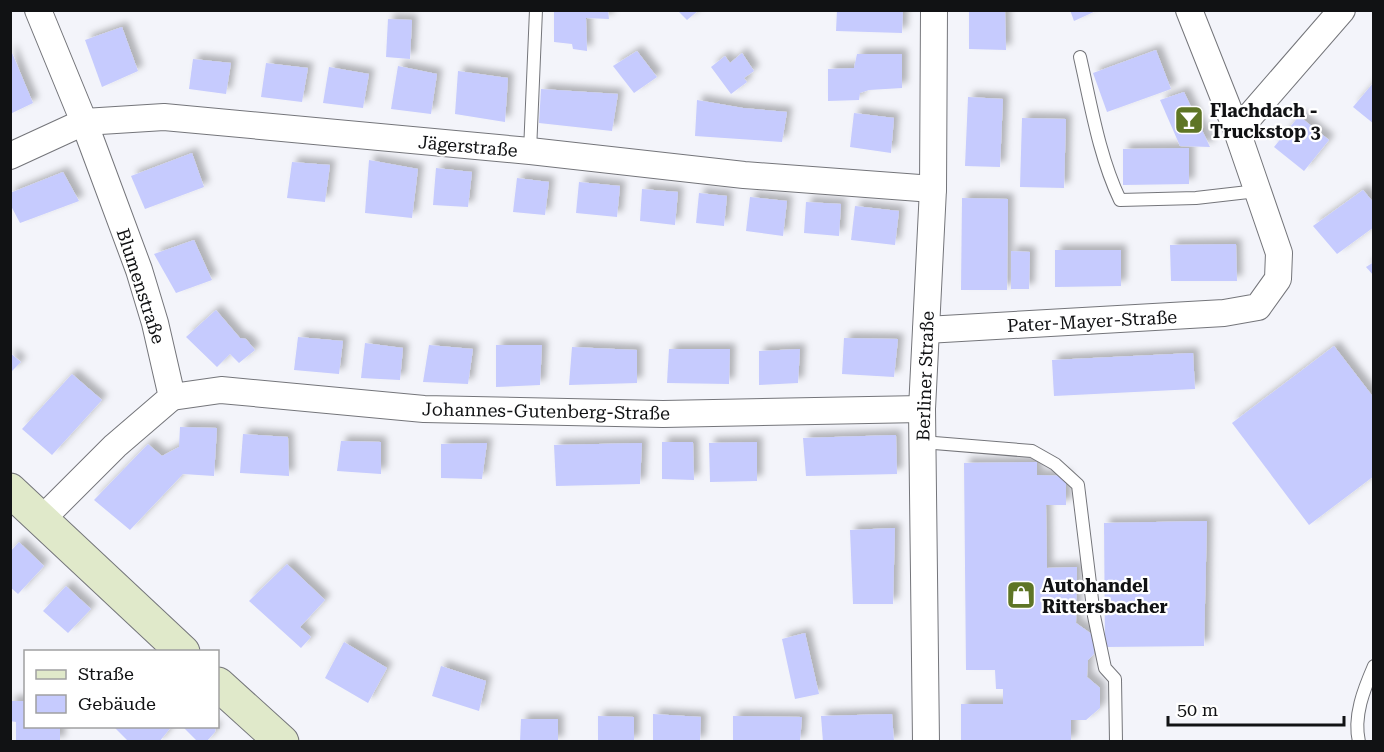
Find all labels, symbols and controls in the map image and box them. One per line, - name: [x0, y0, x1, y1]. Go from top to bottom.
- place label: Flachdach - Truckstop 3: [1210, 100, 1321, 142]
- bar icon: Flachdach - Truckstop 3: [1173, 104, 1205, 136]
- street label: Jägerstraße: [417, 131, 519, 161]
- street label: Blumenstraße: [112, 226, 170, 346]
- street label: Pater-Mayer-Straße: [1006, 306, 1178, 336]
- street label: Berliner Straße: [912, 311, 938, 441]
- street label: Johannes-Gutenberg-Straße: [422, 398, 670, 424]
- place label: Autohandel Rittersbacher: [1042, 575, 1168, 617]
- shop icon: Autohandel Rittersbacher: [1005, 579, 1037, 611]
- legend: [24, 650, 219, 728]
- text: Straße: [78, 663, 134, 684]
- scale bar: [1168, 689, 1344, 727]
- text: Gebäude: [78, 693, 156, 714]
- text: 50 m: [1177, 699, 1218, 720]

